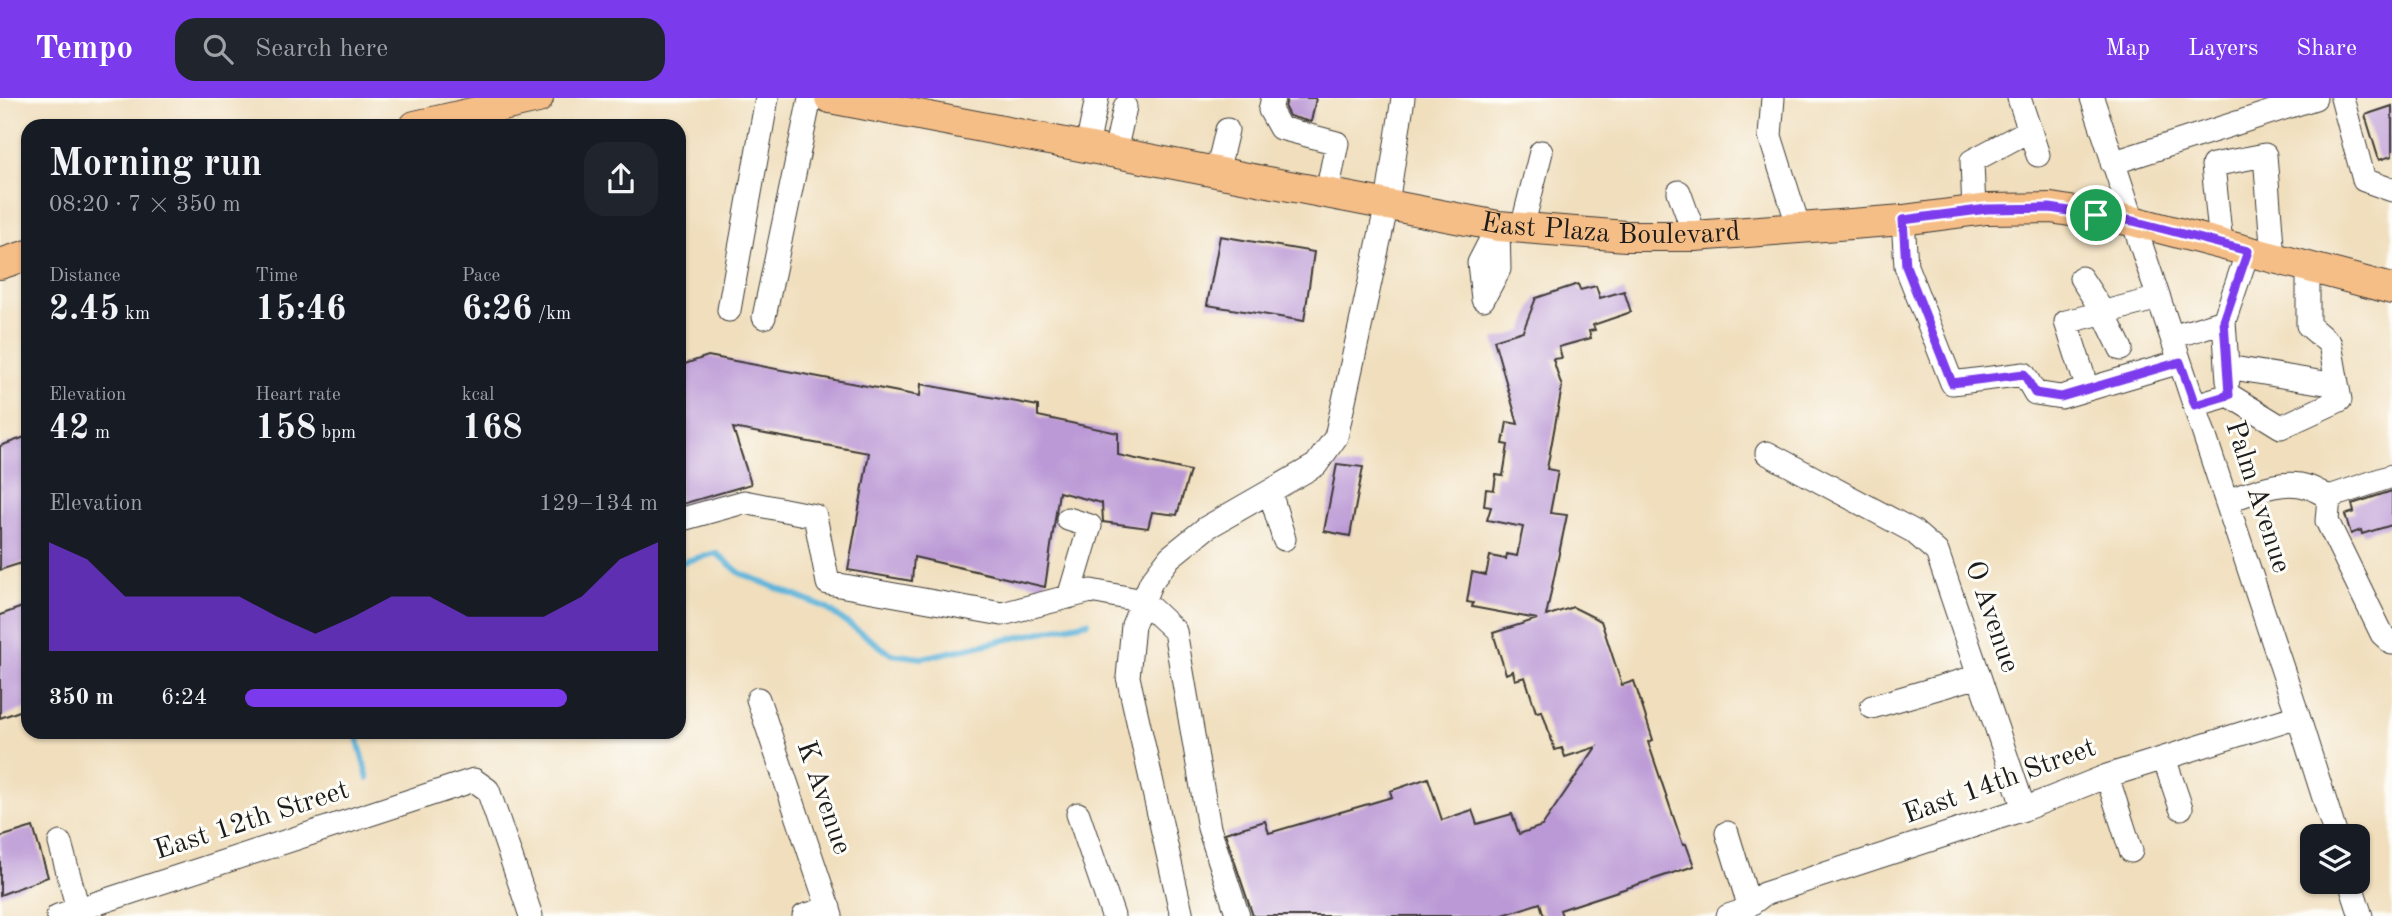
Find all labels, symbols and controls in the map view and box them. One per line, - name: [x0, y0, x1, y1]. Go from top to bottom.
- search box: [175, 18, 665, 81]
- icon: search: [199, 30, 237, 68]
- text: Tempo: [35, 33, 133, 66]
- text: Search here: [255, 36, 388, 62]
- text: Map: [2106, 37, 2150, 61]
- text: Layers: [2188, 37, 2258, 61]
- text: Share: [2296, 37, 2357, 61]
- button: share: [584, 142, 658, 216]
- text: Morning run: [49, 146, 262, 184]
- pin: [2066, 185, 2126, 245]
- text: 08:20 · 7 × 350 m: [49, 193, 241, 216]
- icon: arrive: [2077, 196, 2115, 234]
- street label: East Plaza Boulevard: [1479, 209, 1741, 250]
- text: Distance: [49, 267, 121, 286]
- text: Time: [255, 267, 298, 286]
- text: Pace: [462, 267, 500, 286]
- text: 2.45: [49, 292, 120, 327]
- text: 15:46: [255, 292, 346, 327]
- text: 6:26: [462, 292, 532, 327]
- text: km: [120, 305, 150, 324]
- text: /km: [532, 305, 571, 324]
- text: Elevation: [49, 386, 126, 405]
- text: Heart rate: [255, 386, 341, 405]
- text: kcal: [462, 386, 494, 405]
- text: 42: [49, 411, 90, 446]
- text: 158: [255, 411, 316, 446]
- text: 168: [462, 411, 523, 446]
- street label: Palm Avenue: [2219, 417, 2295, 577]
- text: m: [90, 424, 110, 443]
- text: bpm: [316, 424, 356, 443]
- text: Elevation: [49, 492, 143, 515]
- text: 129–134 m: [539, 492, 658, 515]
- street label: O Avenue: [1959, 557, 2023, 677]
- text: 350 m: [49, 686, 114, 709]
- text: 6:24: [161, 686, 207, 709]
- street label: East 14th Street: [1900, 734, 2100, 830]
- street label: K Avenue: [791, 738, 855, 858]
- street label: East 12th Street: [151, 776, 353, 866]
- map controls: [2300, 824, 2370, 894]
- button: layers: [2300, 824, 2370, 894]

